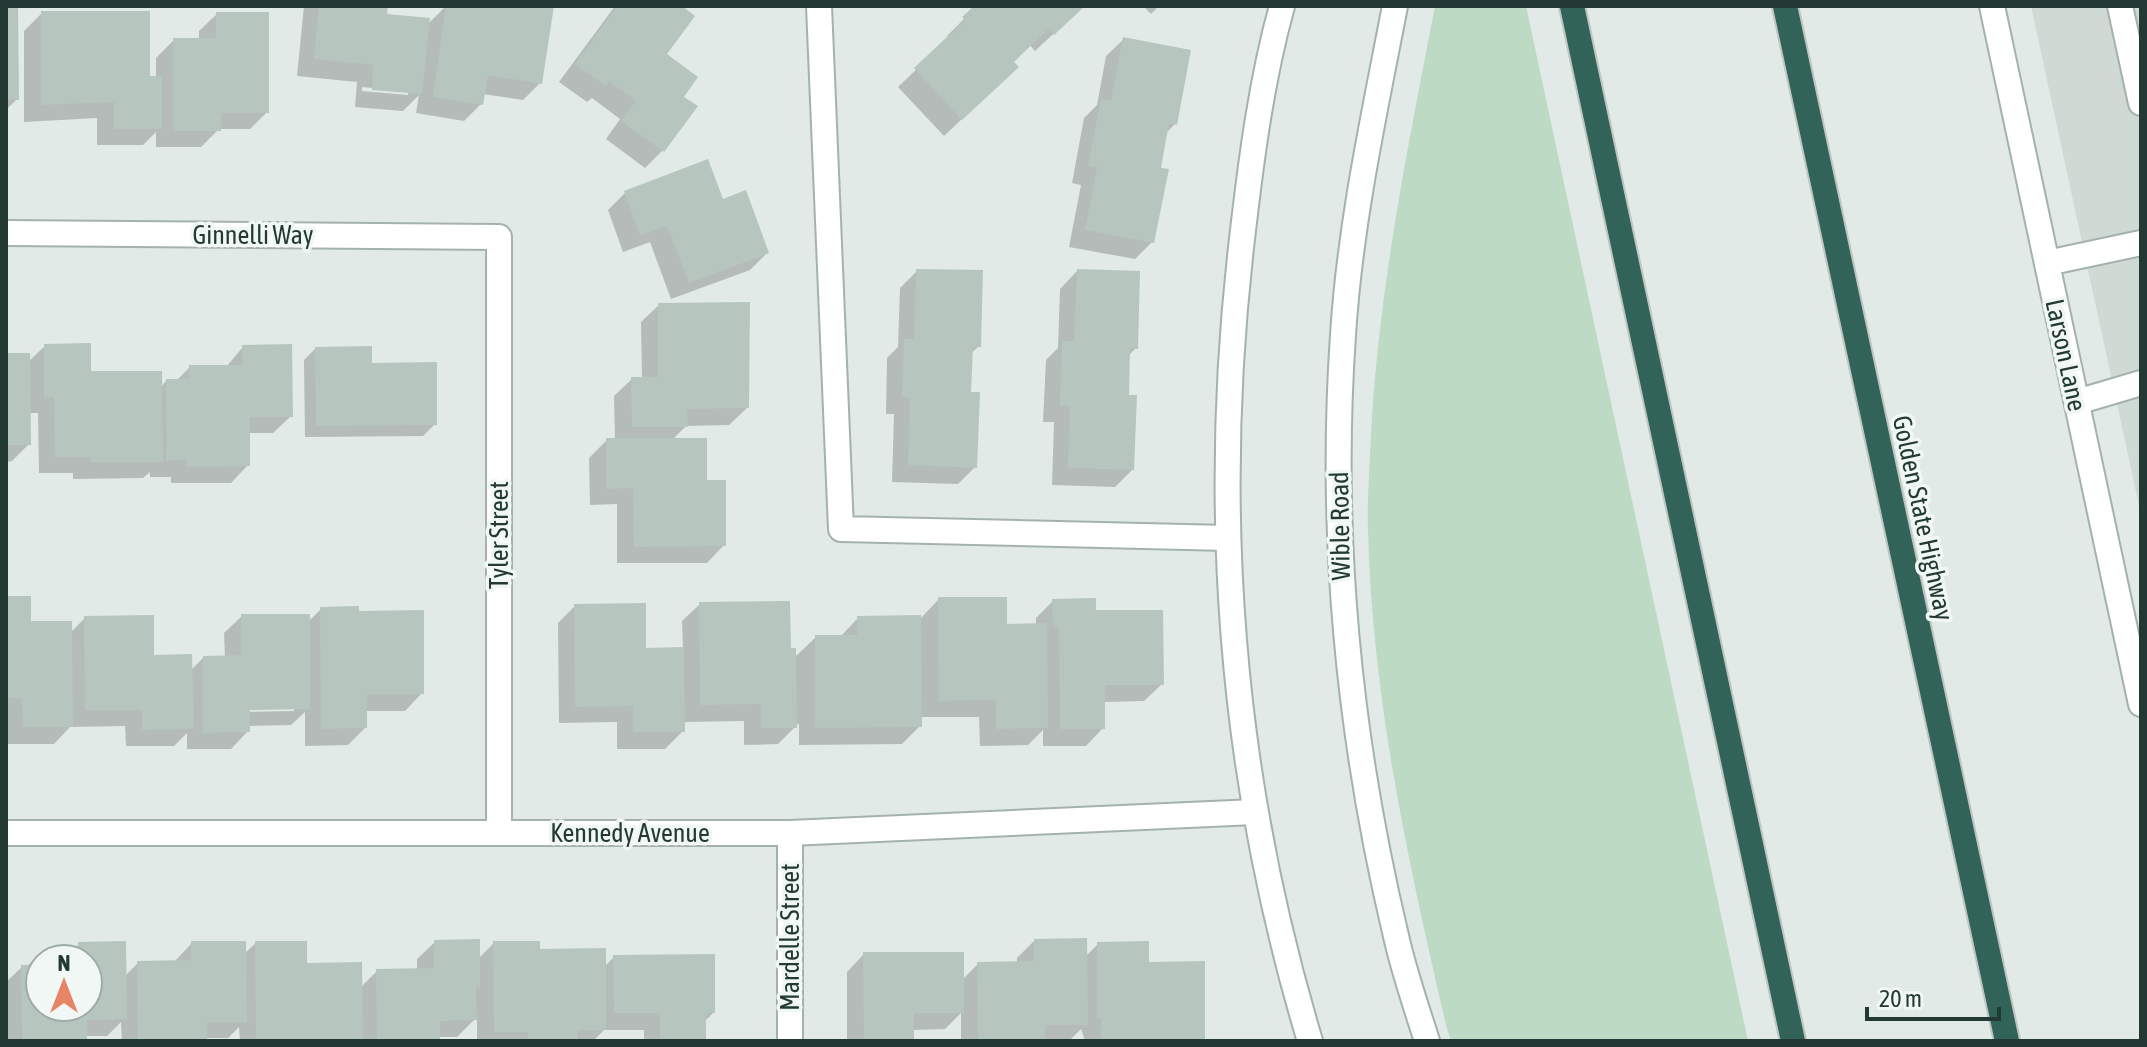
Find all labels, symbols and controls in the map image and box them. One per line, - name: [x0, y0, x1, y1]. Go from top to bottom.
- street label: Ginnelli Way: [193, 220, 314, 250]
- street label: Larson Lane: [2039, 296, 2093, 414]
- street label: Golden State Highway: [1887, 413, 1959, 624]
- street label: Wible Road: [1324, 471, 1356, 581]
- street label: Tyler Street: [484, 481, 514, 589]
- street label: Kennedy Avenue: [550, 818, 710, 848]
- street label: Mardelle Street: [775, 863, 805, 1011]
- north arrow: [24, 943, 104, 1023]
- text: N: [58, 950, 70, 976]
- scale bar: [1867, 971, 1999, 1021]
- text: 20 m: [1879, 985, 1922, 1012]

